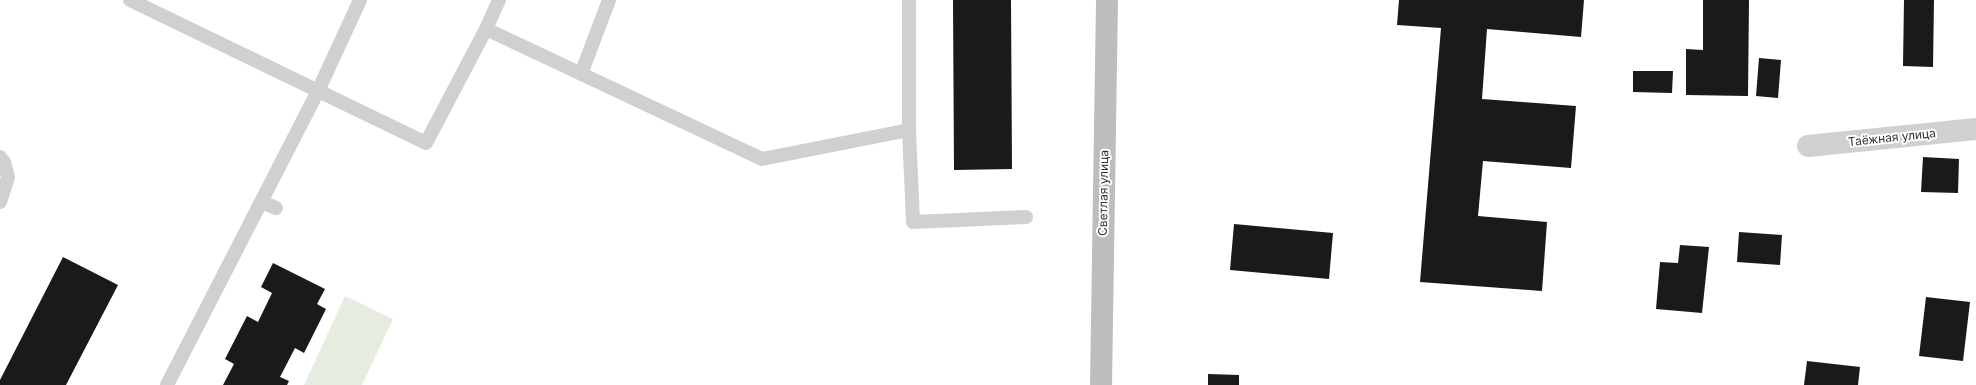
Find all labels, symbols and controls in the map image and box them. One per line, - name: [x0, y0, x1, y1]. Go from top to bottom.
- street label: Таёжная улица: [1847, 126, 1937, 150]
- street label: Светлая улица: [1096, 150, 1112, 236]

